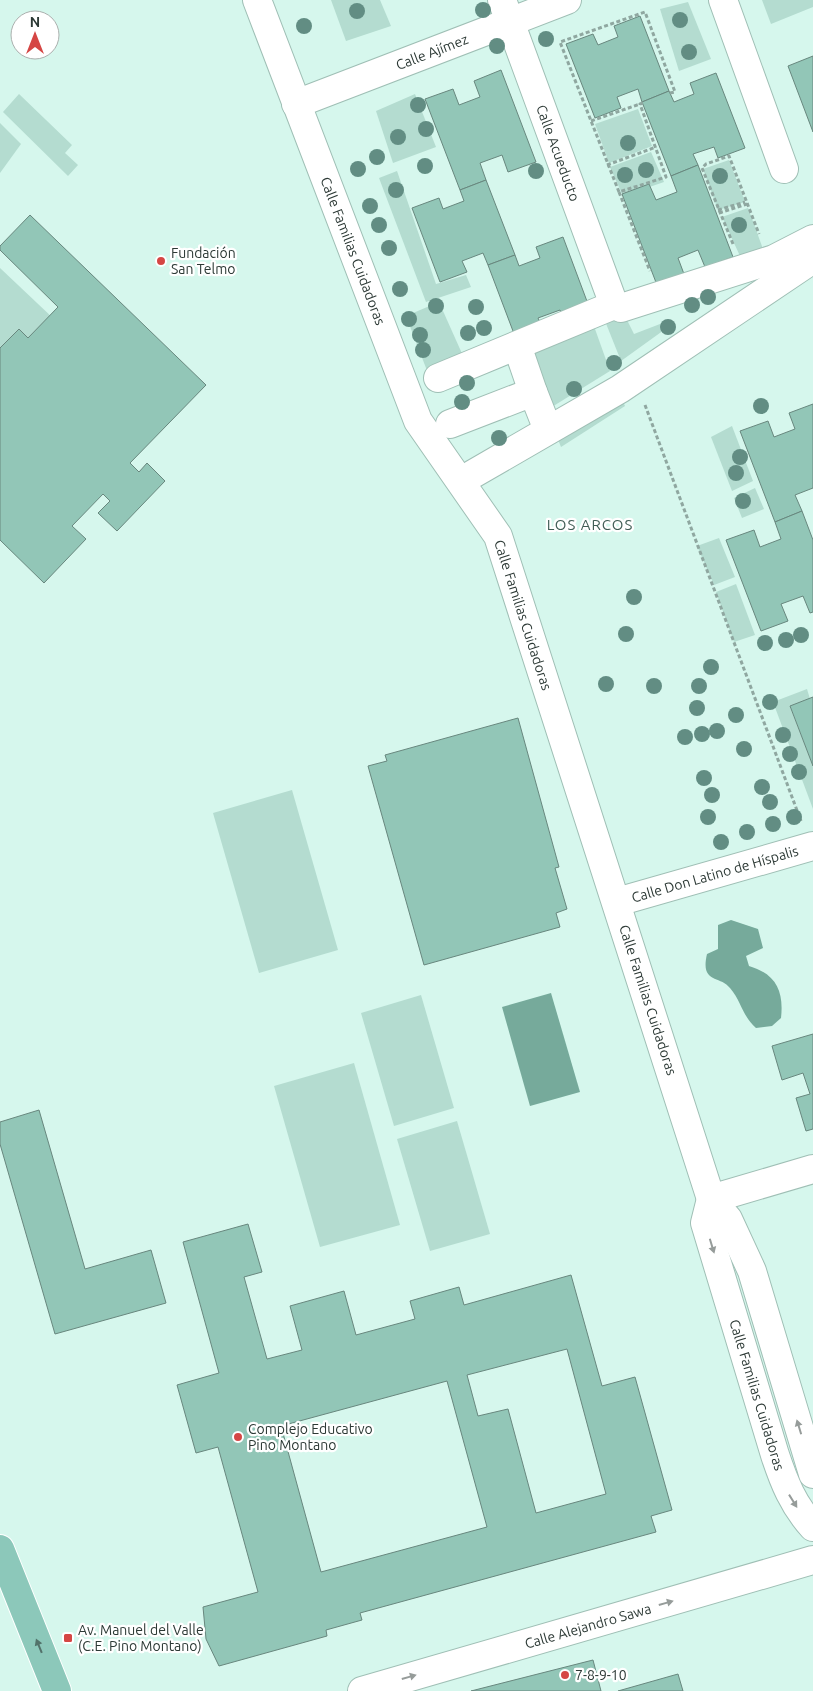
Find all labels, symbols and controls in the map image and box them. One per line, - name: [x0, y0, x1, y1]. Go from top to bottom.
- north arrow: [10, 10, 60, 60]
- text: N: [30, 14, 40, 30]
- street label: Calle Ajímez: [394, 31, 470, 73]
- street label: Calle Acueducto: [533, 102, 583, 204]
- street label: Calle Familias Cuidadoras: [317, 175, 389, 327]
- place label: Fundación San Telmo: [171, 245, 236, 277]
- marker: Fundación San Telmo: [155, 255, 167, 267]
- district label: LOS ARCOS: [547, 516, 633, 533]
- street label: Calle Familias Cuidadoras: [491, 538, 555, 692]
- street label: Calle Don Latino de Híspalis: [630, 842, 800, 906]
- street label: Calle Familias Cuidadoras: [616, 923, 680, 1077]
- one-way arrow: [708, 1239, 716, 1254]
- street label: Calle Familias Cuidadoras: [726, 1317, 788, 1473]
- one-way arrow: [795, 1420, 803, 1435]
- place label: Complejo Educativo Pino Montano: [248, 1421, 373, 1453]
- marker: Complejo Educativo Pino Montano: [232, 1431, 244, 1443]
- one-way arrow: [789, 1494, 798, 1507]
- one-way arrow: [659, 1599, 674, 1607]
- street label: Calle Alejandro Sawa: [523, 1600, 653, 1652]
- place label: Av. Manuel del Valle (C.E. Pino Montano): [78, 1622, 204, 1654]
- marker: Av. Manuel del Valle (C.E. Pino Montano): [62, 1632, 74, 1644]
- one-way arrow: [35, 1638, 43, 1653]
- place label: 7-8-9-10: [575, 1667, 627, 1683]
- marker: 7-8-9-10: [559, 1669, 571, 1681]
- one-way arrow: [402, 1673, 417, 1681]

